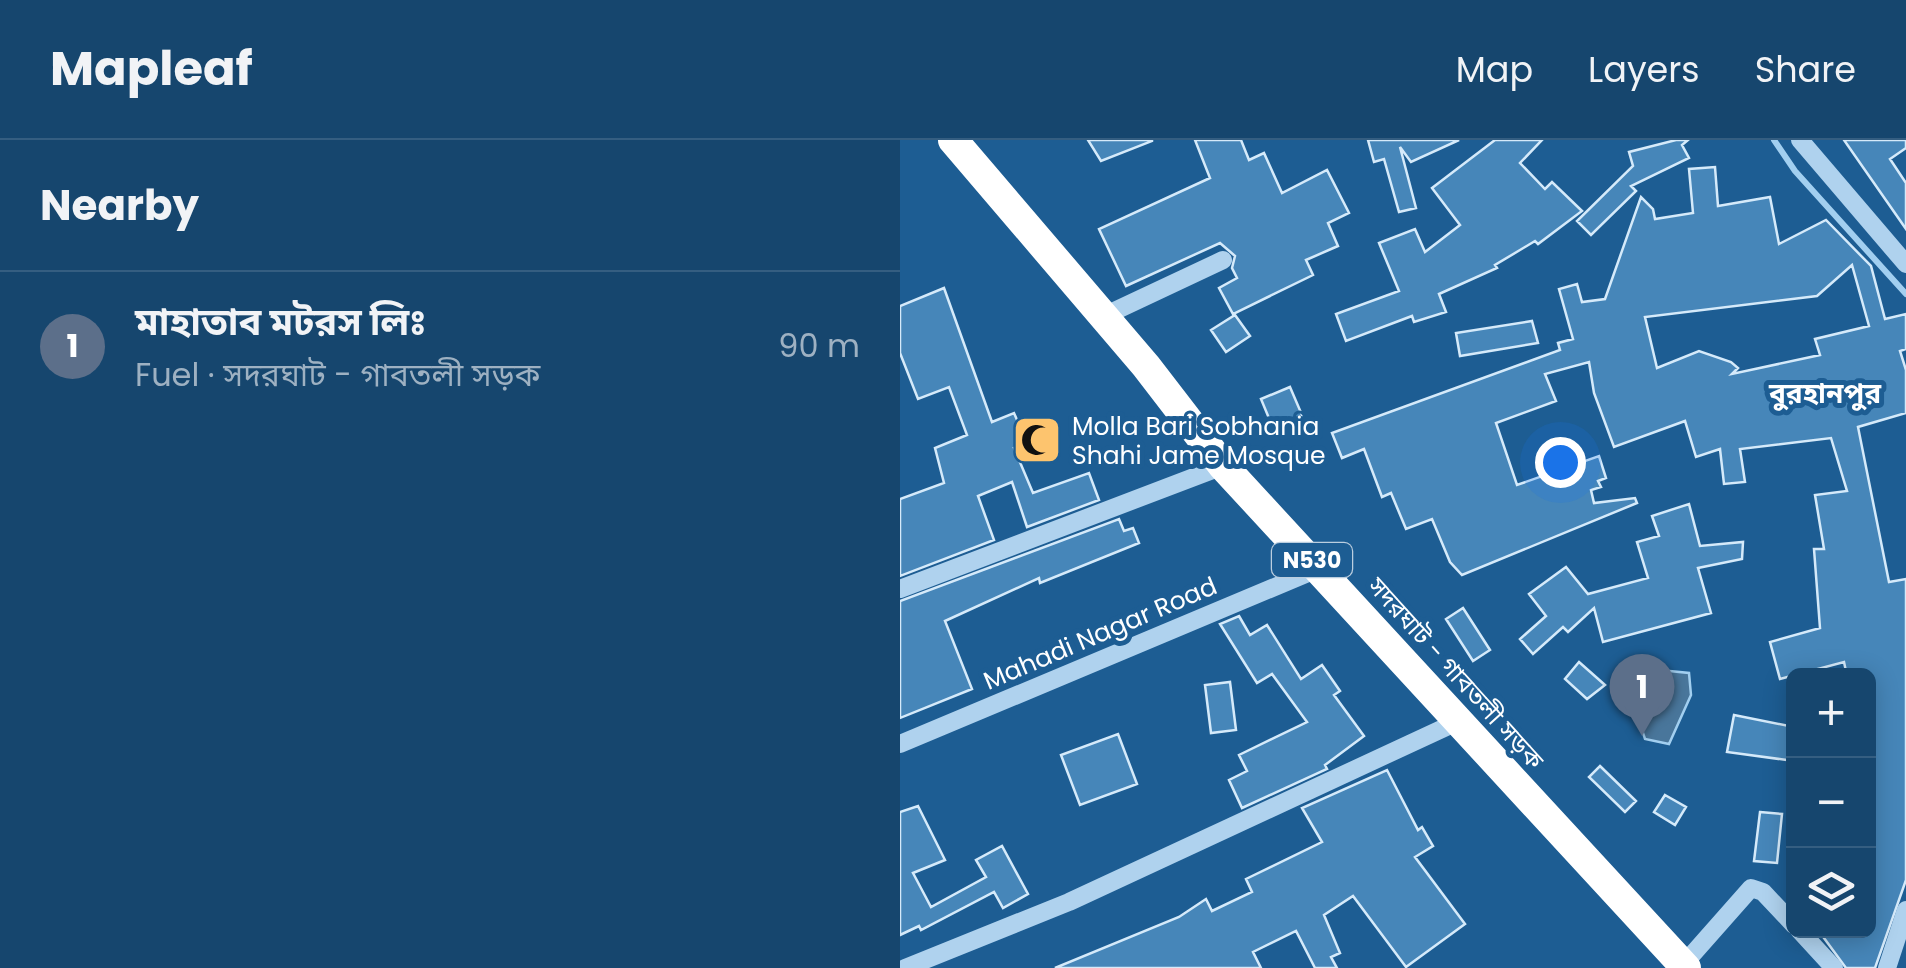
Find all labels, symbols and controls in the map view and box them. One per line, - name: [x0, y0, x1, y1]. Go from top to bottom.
- text: Mapleaf: [50, 35, 253, 102]
- text: Map: [1456, 45, 1533, 94]
- text: Layers: [1588, 45, 1700, 94]
- text: Share: [1755, 45, 1856, 94]
- text: Nearby: [40, 176, 199, 235]
- text: মাহাতাব মটরস লিঃ: [135, 295, 426, 348]
- text: 1: [66, 323, 79, 368]
- text: 90 m: [778, 323, 860, 368]
- text: Fuel · সদরঘাট - গাবতলী সড়ক: [135, 352, 540, 397]
- district label: বুরহানপুর: [1768, 374, 1882, 413]
- place label: Molla Bari Sobhania Shahi Jame Mosque: [1072, 409, 1325, 473]
- mosque icon: Molla Bari Sobhania Shahi Jame Mosque: [1011, 414, 1063, 466]
- your location: [1535, 437, 1586, 488]
- road number: N530: [1272, 543, 1352, 577]
- street label: Mahadi Nagar Road: [978, 568, 1222, 698]
- street label: সদরঘাট - গাবতলী সড়ক: [1359, 569, 1552, 778]
- pin: 1: [1610, 654, 1674, 736]
- map controls: [1786, 668, 1876, 938]
- button: +: [1786, 668, 1876, 758]
- button: −: [1786, 758, 1876, 848]
- button: layers: [1786, 848, 1876, 938]

